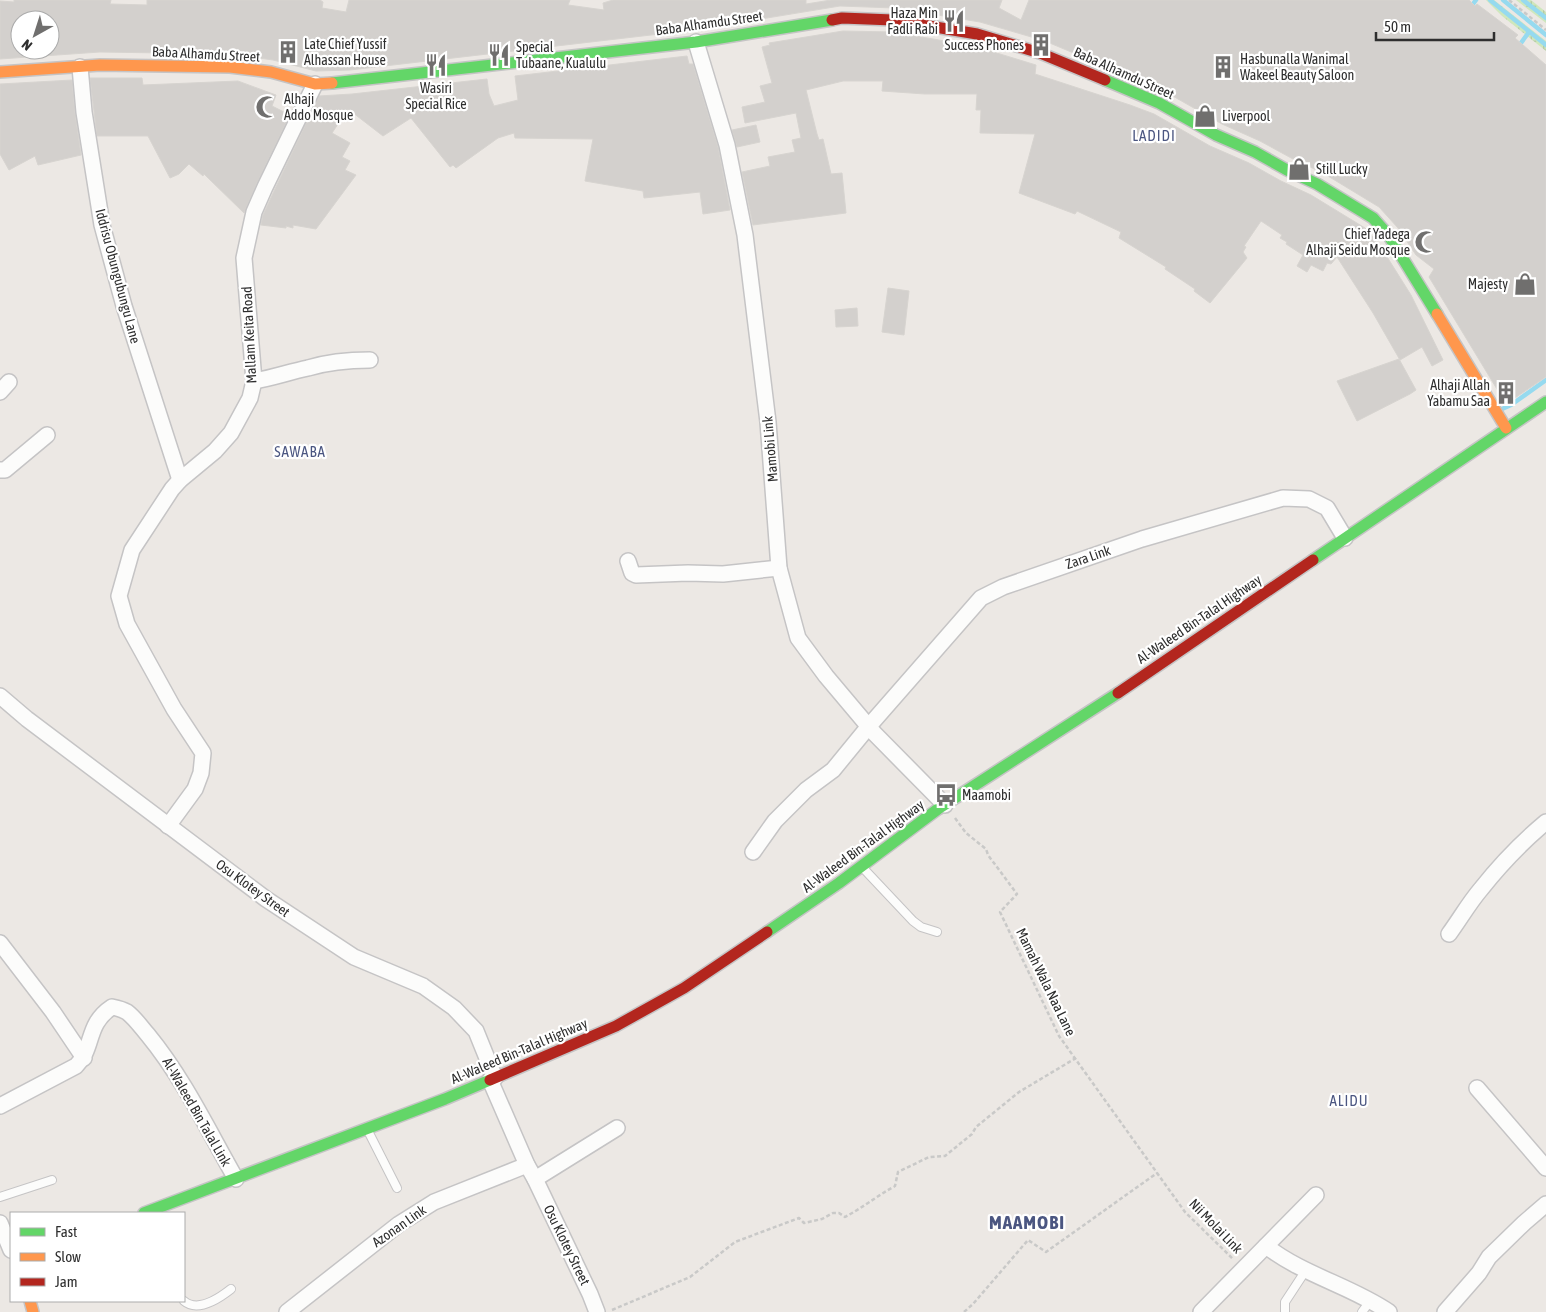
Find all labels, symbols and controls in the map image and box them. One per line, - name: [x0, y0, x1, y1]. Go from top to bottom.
- place label: Haza Min Fadli Rabi: [887, 5, 938, 37]
- street label: Baba Alhamdu Street: [654, 8, 764, 38]
- restaurant icon: Haza Min Fadli Rabi: [941, 8, 967, 34]
- north arrow: [10, 10, 60, 60]
- scale bar: [1376, 10, 1494, 42]
- text: 50 m: [1384, 18, 1411, 35]
- building icon: Success Phones: [1028, 32, 1054, 58]
- text: N: [19, 36, 35, 54]
- place label: Late Chief Yussif Alhassan House: [304, 36, 387, 68]
- place label: Success Phones: [945, 37, 1024, 53]
- building icon: Late Chief Yussif Alhassan House: [275, 39, 301, 65]
- place label: Special Tubaane, Kualulu: [516, 39, 606, 71]
- restaurant icon: Special Tubaane, Kualulu: [486, 42, 512, 68]
- street label: Baba Alhamdu Street: [152, 43, 260, 65]
- street label: Baba Alhamdu Street: [1071, 44, 1177, 102]
- place label: Hasbunalla Wanimal Wakeel Beauty Saloon: [1240, 51, 1354, 83]
- restaurant icon: Wasiri Special Rice: [423, 52, 449, 78]
- building icon: Hasbunalla Wanimal Wakeel Beauty Saloon: [1210, 54, 1236, 80]
- place label: Wasiri Special Rice: [405, 80, 467, 112]
- place label: Alhaji Addo Mosque: [284, 91, 353, 123]
- mosque icon: Alhaji Addo Mosque: [254, 94, 280, 120]
- shop icon: Liverpool: [1192, 103, 1218, 129]
- place label: Liverpool: [1222, 108, 1271, 124]
- district label: LADIDI: [1132, 127, 1176, 144]
- shop icon: Still Lucky: [1286, 156, 1312, 182]
- place label: Still Lucky: [1316, 161, 1368, 177]
- street label: Iddrisu Obungubungu Lane: [92, 207, 144, 345]
- place label: Chief Yadega Alhaji Seidu Mosque: [1306, 226, 1410, 258]
- mosque icon: Chief Yadega Alhaji Seidu Mosque: [1413, 229, 1439, 255]
- shop icon: Majesty: [1512, 271, 1538, 297]
- place label: Majesty: [1468, 276, 1508, 292]
- street label: Mallam Keita Road: [238, 286, 260, 384]
- place label: Alhaji Allah Yabamu Saa: [1427, 377, 1490, 409]
- building icon: Alhaji Allah Yabamu Saa: [1493, 380, 1519, 406]
- street label: Mamobi Link: [759, 415, 781, 483]
- district label: SAWABA: [274, 443, 326, 460]
- street label: Zara Link: [1063, 542, 1113, 572]
- street label: Al-Waleed Bin-Talal Highway: [1134, 571, 1264, 667]
- bus stop icon: Maamobi: [933, 782, 959, 808]
- place label: Maamobi: [962, 787, 1011, 803]
- street label: Al-Waleed Bin-Talal Highway: [799, 796, 927, 896]
- street label: Osu Klotey Street: [213, 856, 293, 920]
- street label: Mamah Wala Naa Lane: [1013, 926, 1079, 1038]
- street label: Al-Waleed Bin-Talal Highway: [448, 1015, 590, 1087]
- street label: Al-Waleed Bin Talal Link: [159, 1055, 235, 1169]
- district label: ALIDU: [1329, 1092, 1369, 1109]
- street label: Nii Molai Link: [1186, 1195, 1246, 1257]
- street label: Azonan Link: [369, 1202, 429, 1250]
- street label: Osu Klotey Street: [541, 1202, 593, 1288]
- district label: MAAMOBI: [989, 1211, 1065, 1233]
- legend: [10, 1212, 185, 1302]
- text: Fast: [55, 1223, 77, 1240]
- text: Slow: [55, 1248, 81, 1265]
- text: Jam: [55, 1273, 78, 1290]

